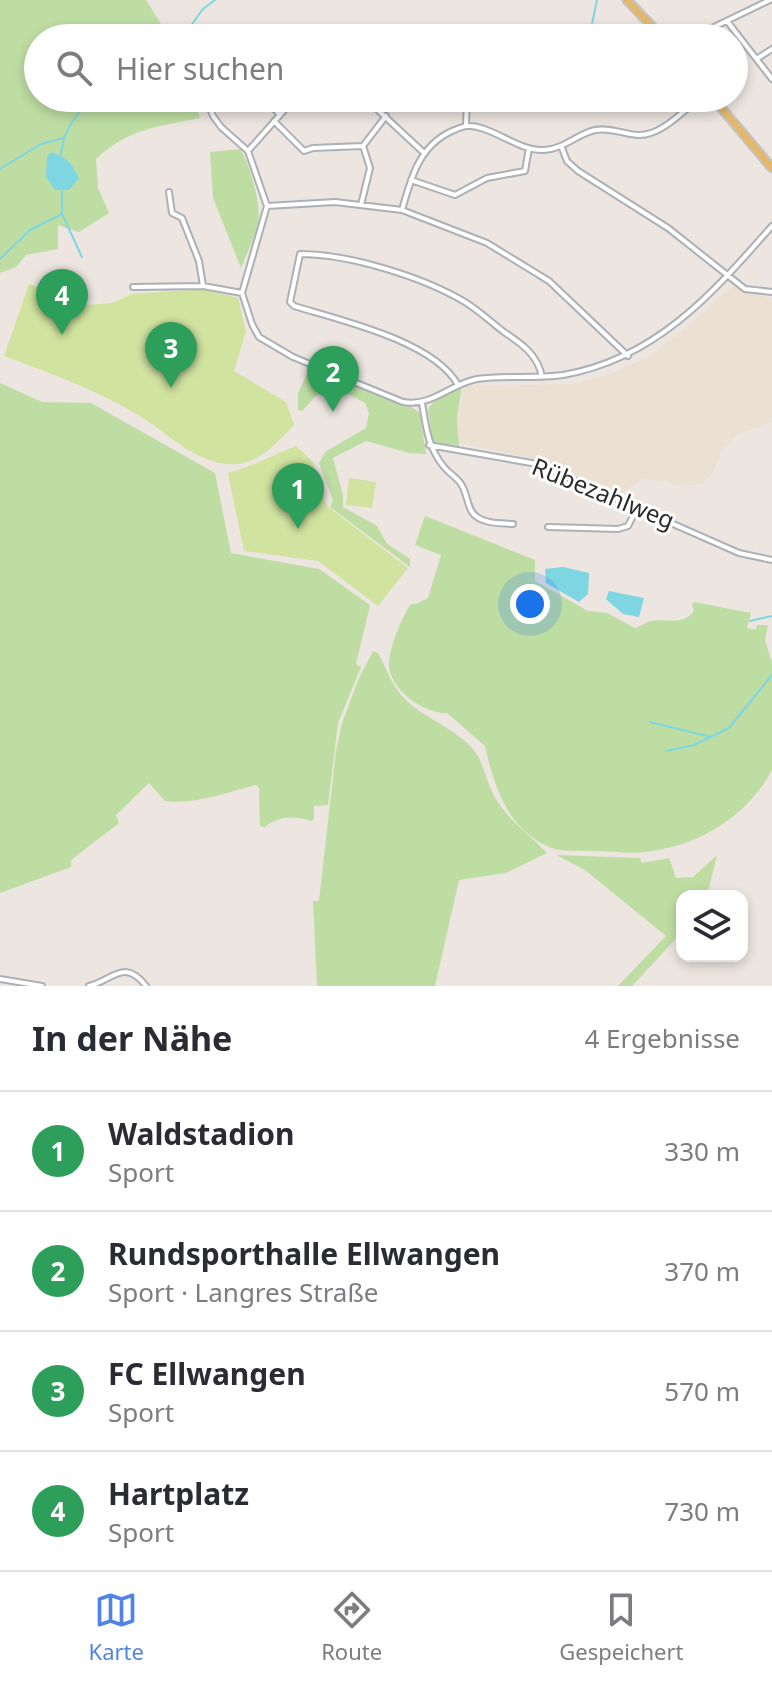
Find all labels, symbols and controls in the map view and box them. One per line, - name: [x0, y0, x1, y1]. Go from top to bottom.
- search box: [24, 24, 748, 112]
- icon: search: [52, 46, 96, 90]
- text: Hier suchen: [116, 48, 284, 89]
- pin: 4: [36, 269, 88, 335]
- pin: 3: [145, 322, 197, 388]
- pin: 2: [307, 346, 359, 412]
- street label: Rübezahlweg: [527, 449, 680, 536]
- pin: 1: [272, 463, 324, 529]
- your location: [510, 584, 550, 624]
- map controls: [676, 890, 748, 962]
- button: layers: [676, 890, 748, 962]
- text: In der Nähe: [32, 1015, 232, 1061]
- text: 4 Ergebnisse: [584, 1020, 740, 1056]
- text: Waldstadion: [108, 1113, 295, 1154]
- text: 1: [51, 1133, 65, 1169]
- text: 330 m: [664, 1133, 740, 1169]
- text: Sport: [108, 1154, 174, 1190]
- text: Rundsporthalle Ellwangen: [108, 1233, 500, 1274]
- text: 2: [51, 1253, 65, 1289]
- text: 370 m: [664, 1253, 740, 1289]
- text: Sport · Langres Straße: [108, 1274, 379, 1310]
- text: FC Ellwangen: [108, 1353, 306, 1394]
- text: 3: [51, 1373, 65, 1409]
- text: 570 m: [664, 1373, 740, 1409]
- text: Sport: [108, 1394, 174, 1430]
- text: Hartplatz: [108, 1473, 249, 1514]
- text: 4: [51, 1493, 65, 1529]
- text: 730 m: [664, 1493, 740, 1529]
- text: Sport: [108, 1514, 174, 1550]
- tab: Karte: [89, 1588, 144, 1666]
- tab: Route: [321, 1588, 382, 1666]
- tab: Gespeichert: [559, 1588, 683, 1666]

